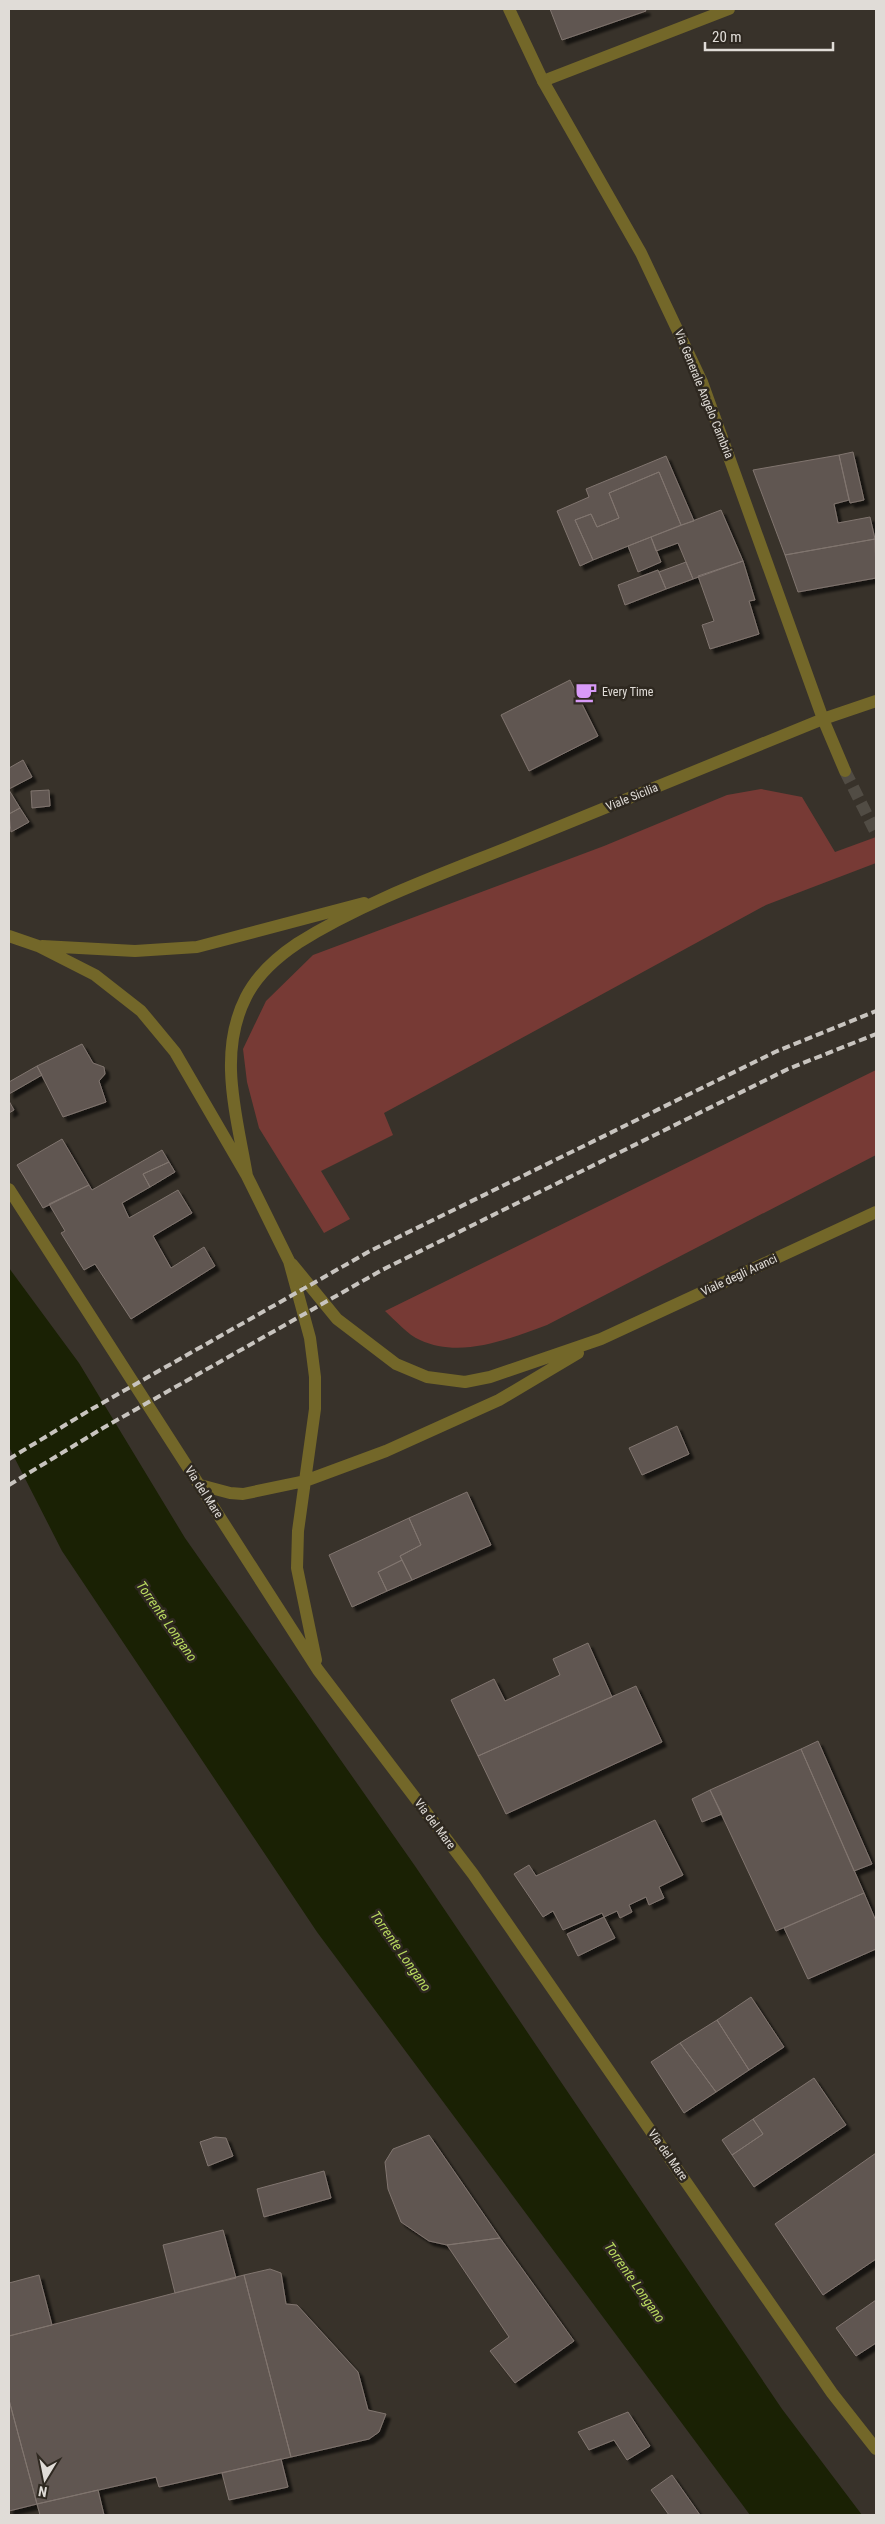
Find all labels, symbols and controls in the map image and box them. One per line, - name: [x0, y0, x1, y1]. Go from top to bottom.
- scale bar: [705, 20, 832, 52]
- text: 20 m: [712, 28, 742, 46]
- street label: Via Generale Angelo Cambria: [672, 327, 736, 461]
- cafe icon: Every Time: [573, 679, 599, 705]
- place label: Every Time: [602, 685, 654, 699]
- street label: Viale Sicilia: [604, 780, 660, 814]
- street label: Viale degli Aranci: [699, 1251, 779, 1299]
- street label: Via del Mare: [182, 1463, 226, 1521]
- water label: Torrente Longano: [133, 1578, 201, 1664]
- street label: Via del Mare: [412, 1796, 459, 1852]
- water label: Torrente Longano: [367, 1908, 435, 1994]
- street label: Via del Mare: [645, 2127, 691, 2184]
- water label: Torrente Longano: [601, 2239, 669, 2325]
- north arrow: [20, 2454, 70, 2504]
- text: N: [37, 2483, 48, 2500]

